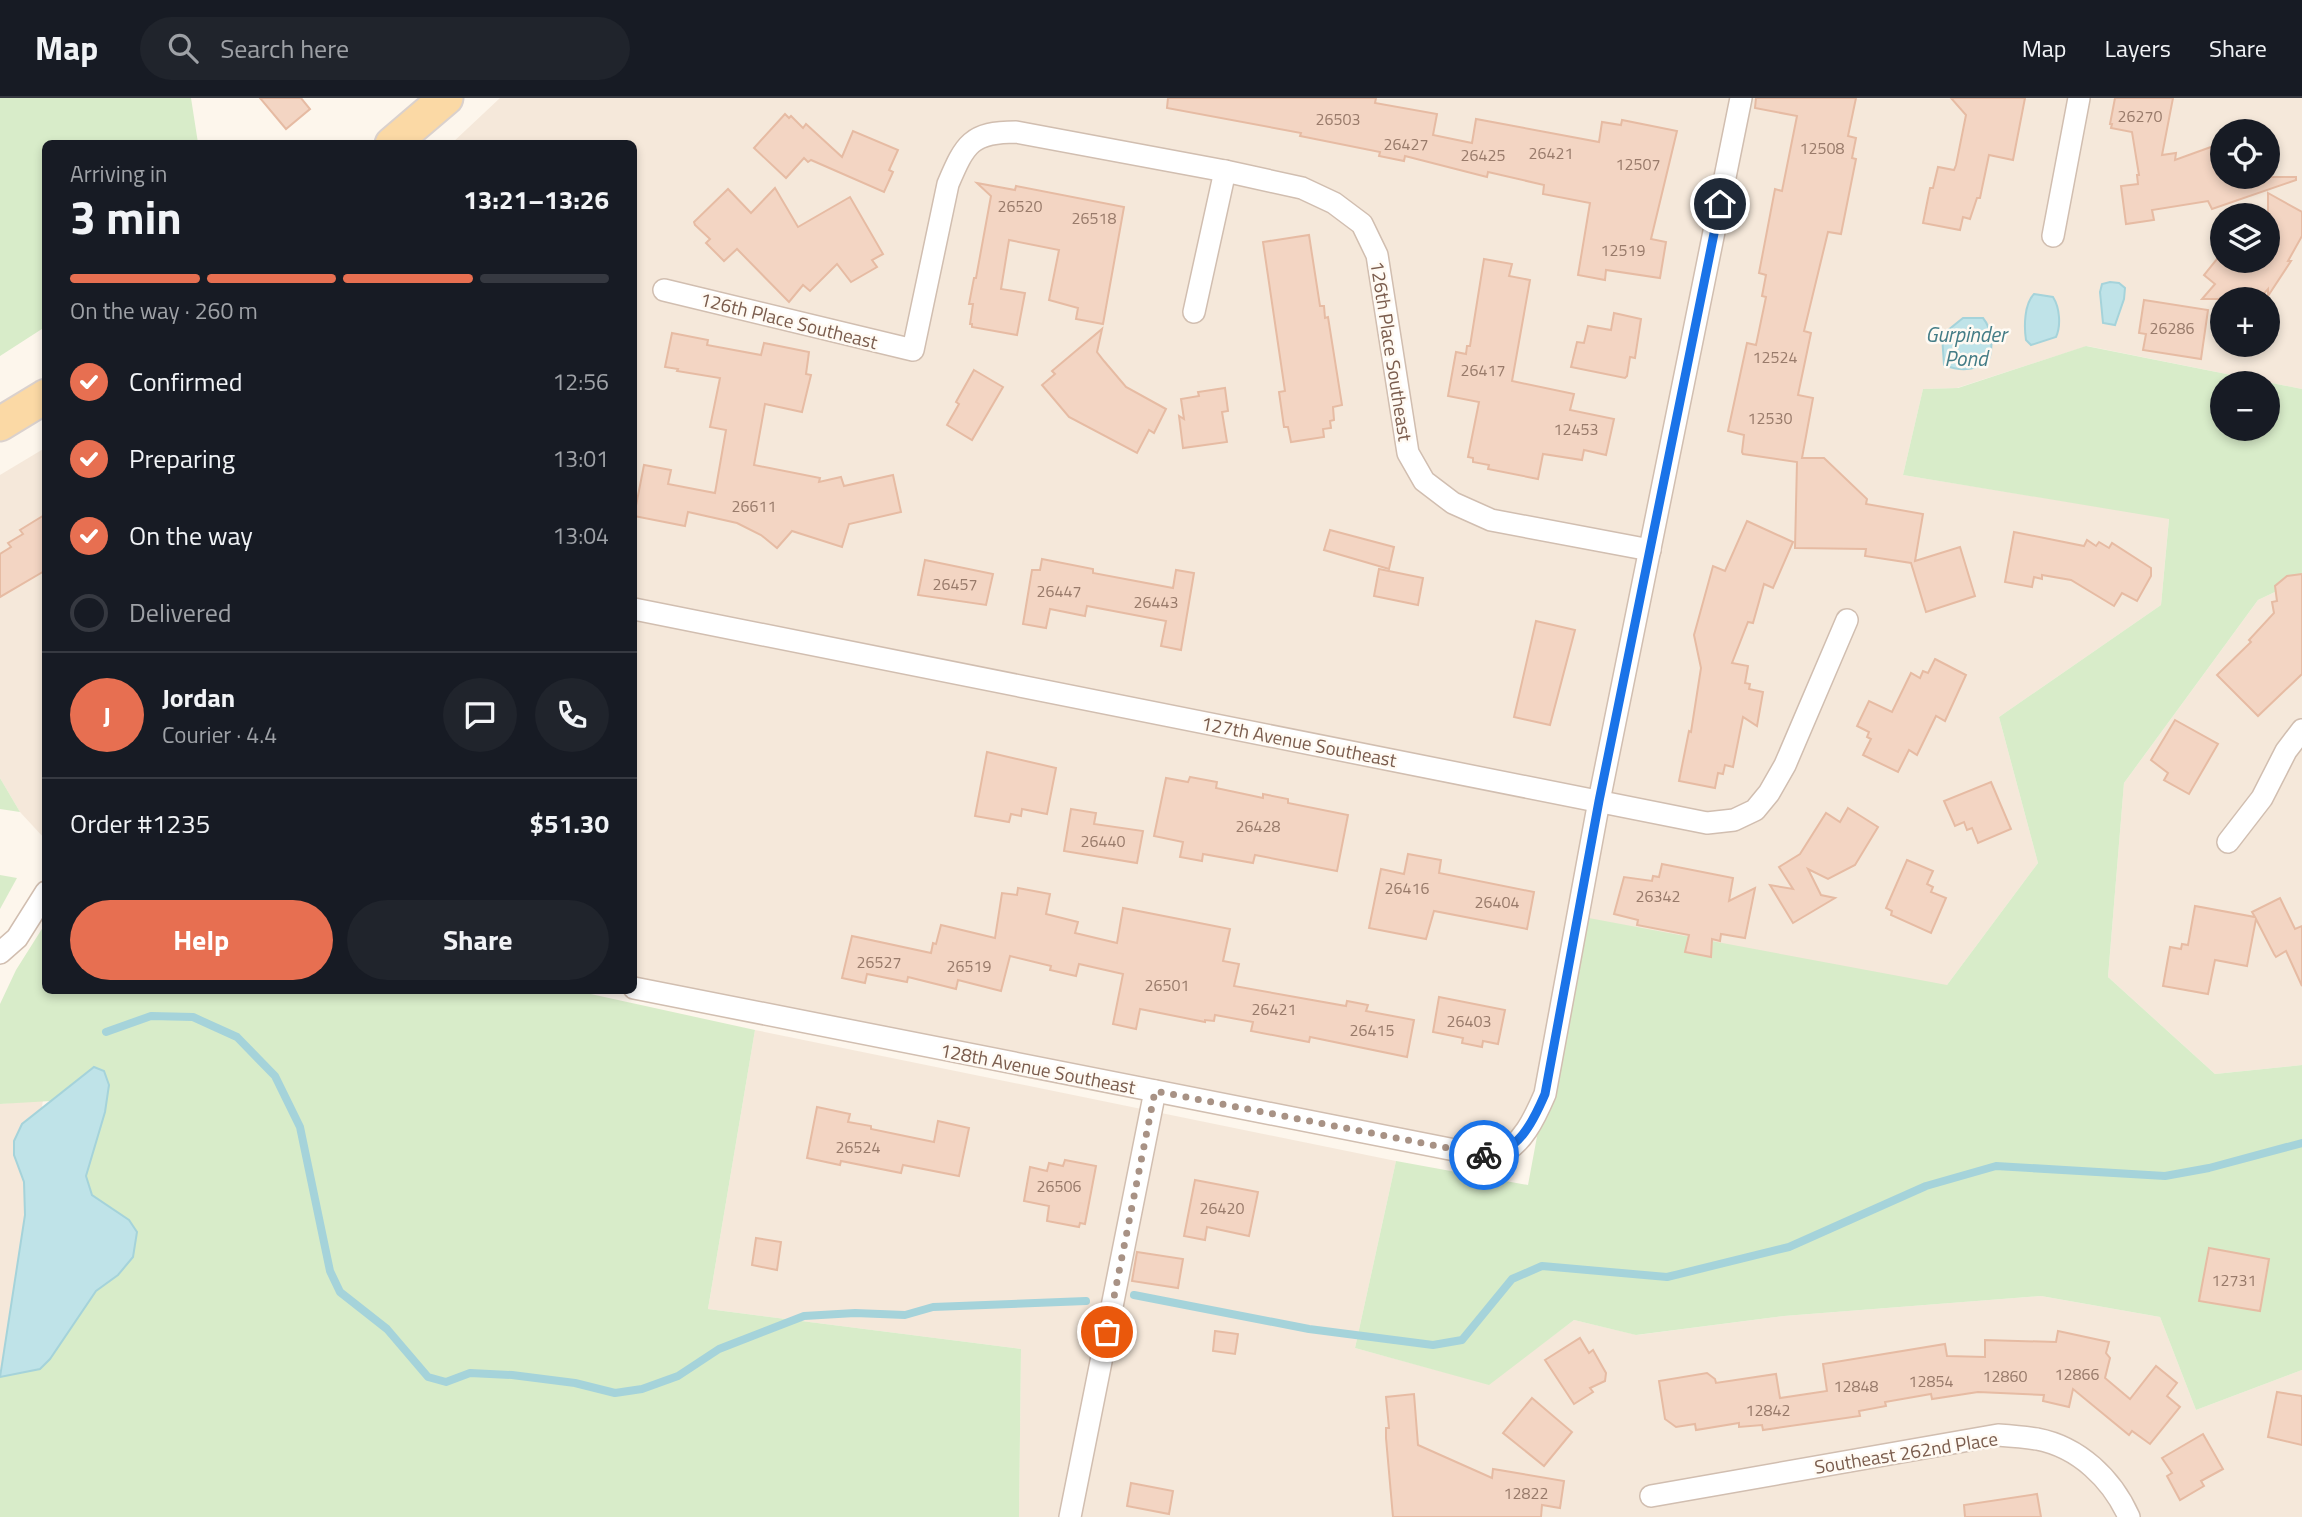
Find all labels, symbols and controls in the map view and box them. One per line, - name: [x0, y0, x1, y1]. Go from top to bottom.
- search box: [140, 17, 630, 80]
- text: Map: [35, 23, 98, 73]
- icon: search: [164, 29, 202, 67]
- text: Search here: [220, 29, 349, 68]
- text: Map: [2022, 30, 2067, 66]
- text: Layers: [2105, 30, 2171, 66]
- text: Share: [2209, 30, 2267, 66]
- house number: 26270: [2118, 104, 2162, 128]
- house number: 26503: [1316, 107, 1360, 131]
- map controls: [2210, 119, 2280, 441]
- button: locate: [2210, 119, 2280, 189]
- house number: 26427: [1384, 132, 1428, 156]
- house number: 12508: [1800, 136, 1844, 160]
- house number: 26421: [1529, 141, 1573, 165]
- house number: 26425: [1461, 143, 1505, 167]
- house number: 12507: [1616, 152, 1660, 176]
- text: Arriving in: [70, 156, 167, 191]
- pin: [1690, 174, 1750, 234]
- text: 13:21–13:26: [463, 180, 609, 219]
- text: 3 min: [70, 182, 182, 252]
- icon: home: [1701, 185, 1739, 223]
- house number: 26520: [998, 194, 1042, 218]
- button: layers: [2210, 203, 2280, 273]
- house number: 26518: [1072, 206, 1116, 230]
- house number: 12519: [1601, 238, 1645, 262]
- street label: 126th Place Southeast: [1363, 259, 1421, 443]
- street label: 126th Place Southeast: [697, 284, 881, 356]
- button: +: [2210, 287, 2280, 357]
- text: On the way · 260 m: [70, 293, 258, 328]
- house number: 26286: [2150, 316, 2194, 340]
- water label: Gurpinder Pond: [1925, 318, 2009, 374]
- house number: 12524: [1753, 345, 1797, 369]
- house number: 26417: [1461, 358, 1505, 382]
- text: Confirmed: [129, 362, 243, 401]
- icon: check: [70, 363, 108, 401]
- text: 12:56: [552, 364, 609, 399]
- button: −: [2210, 371, 2280, 441]
- house number: 12530: [1748, 406, 1792, 430]
- house number: 12453: [1554, 417, 1598, 441]
- text: Preparing: [129, 439, 235, 478]
- icon: check: [70, 440, 108, 478]
- text: 13:01: [552, 441, 609, 476]
- house number: 26611: [732, 494, 776, 518]
- text: On the way: [129, 516, 253, 555]
- icon: check: [70, 517, 108, 555]
- text: 13:04: [552, 518, 609, 553]
- house number: 26457: [933, 572, 977, 596]
- house number: 26447: [1037, 579, 1081, 603]
- house number: 26443: [1134, 590, 1178, 614]
- text: Delivered: [129, 593, 232, 632]
- text: Jordan: [162, 678, 235, 717]
- button: chat: [443, 678, 517, 752]
- button: phone: [535, 678, 609, 752]
- text: J: [103, 696, 111, 735]
- street label: 127th Avenue Southeast: [1199, 708, 1400, 774]
- text: Courier · 4.4: [162, 717, 277, 752]
- text: Order #1235: [70, 804, 210, 843]
- text: $51.30: [530, 804, 609, 843]
- house number: 26428: [1236, 814, 1280, 838]
- house number: 26440: [1081, 829, 1125, 853]
- house number: 26416: [1385, 876, 1429, 900]
- house number: 26342: [1636, 884, 1680, 908]
- house number: 26404: [1475, 890, 1519, 914]
- button: Help: [70, 900, 333, 980]
- button: Share: [347, 900, 609, 980]
- house number: 26527: [857, 950, 901, 974]
- house number: 26519: [947, 954, 991, 978]
- house number: 26501: [1145, 973, 1189, 997]
- house number: 26421: [1252, 997, 1296, 1021]
- house number: 26403: [1447, 1009, 1491, 1033]
- house number: 26415: [1350, 1018, 1394, 1042]
- street label: 128th Avenue Southeast: [938, 1035, 1139, 1101]
- courier: [1449, 1120, 1519, 1190]
- house number: 26524: [836, 1135, 880, 1159]
- icon: bike: [1465, 1136, 1503, 1174]
- house number: 26506: [1037, 1174, 1081, 1198]
- house number: 26420: [1200, 1196, 1244, 1220]
- house number: 12731: [2212, 1268, 2256, 1292]
- pin: [1077, 1302, 1137, 1362]
- icon: bag: [1088, 1313, 1126, 1351]
- house number: 12866: [2055, 1362, 2099, 1386]
- house number: 12860: [1983, 1364, 2027, 1388]
- house number: 12854: [1909, 1369, 1953, 1393]
- house number: 12848: [1834, 1374, 1878, 1398]
- house number: 12842: [1746, 1398, 1790, 1422]
- street label: Southeast 262nd Place: [1812, 1423, 2000, 1481]
- house number: 12822: [1504, 1481, 1548, 1505]

